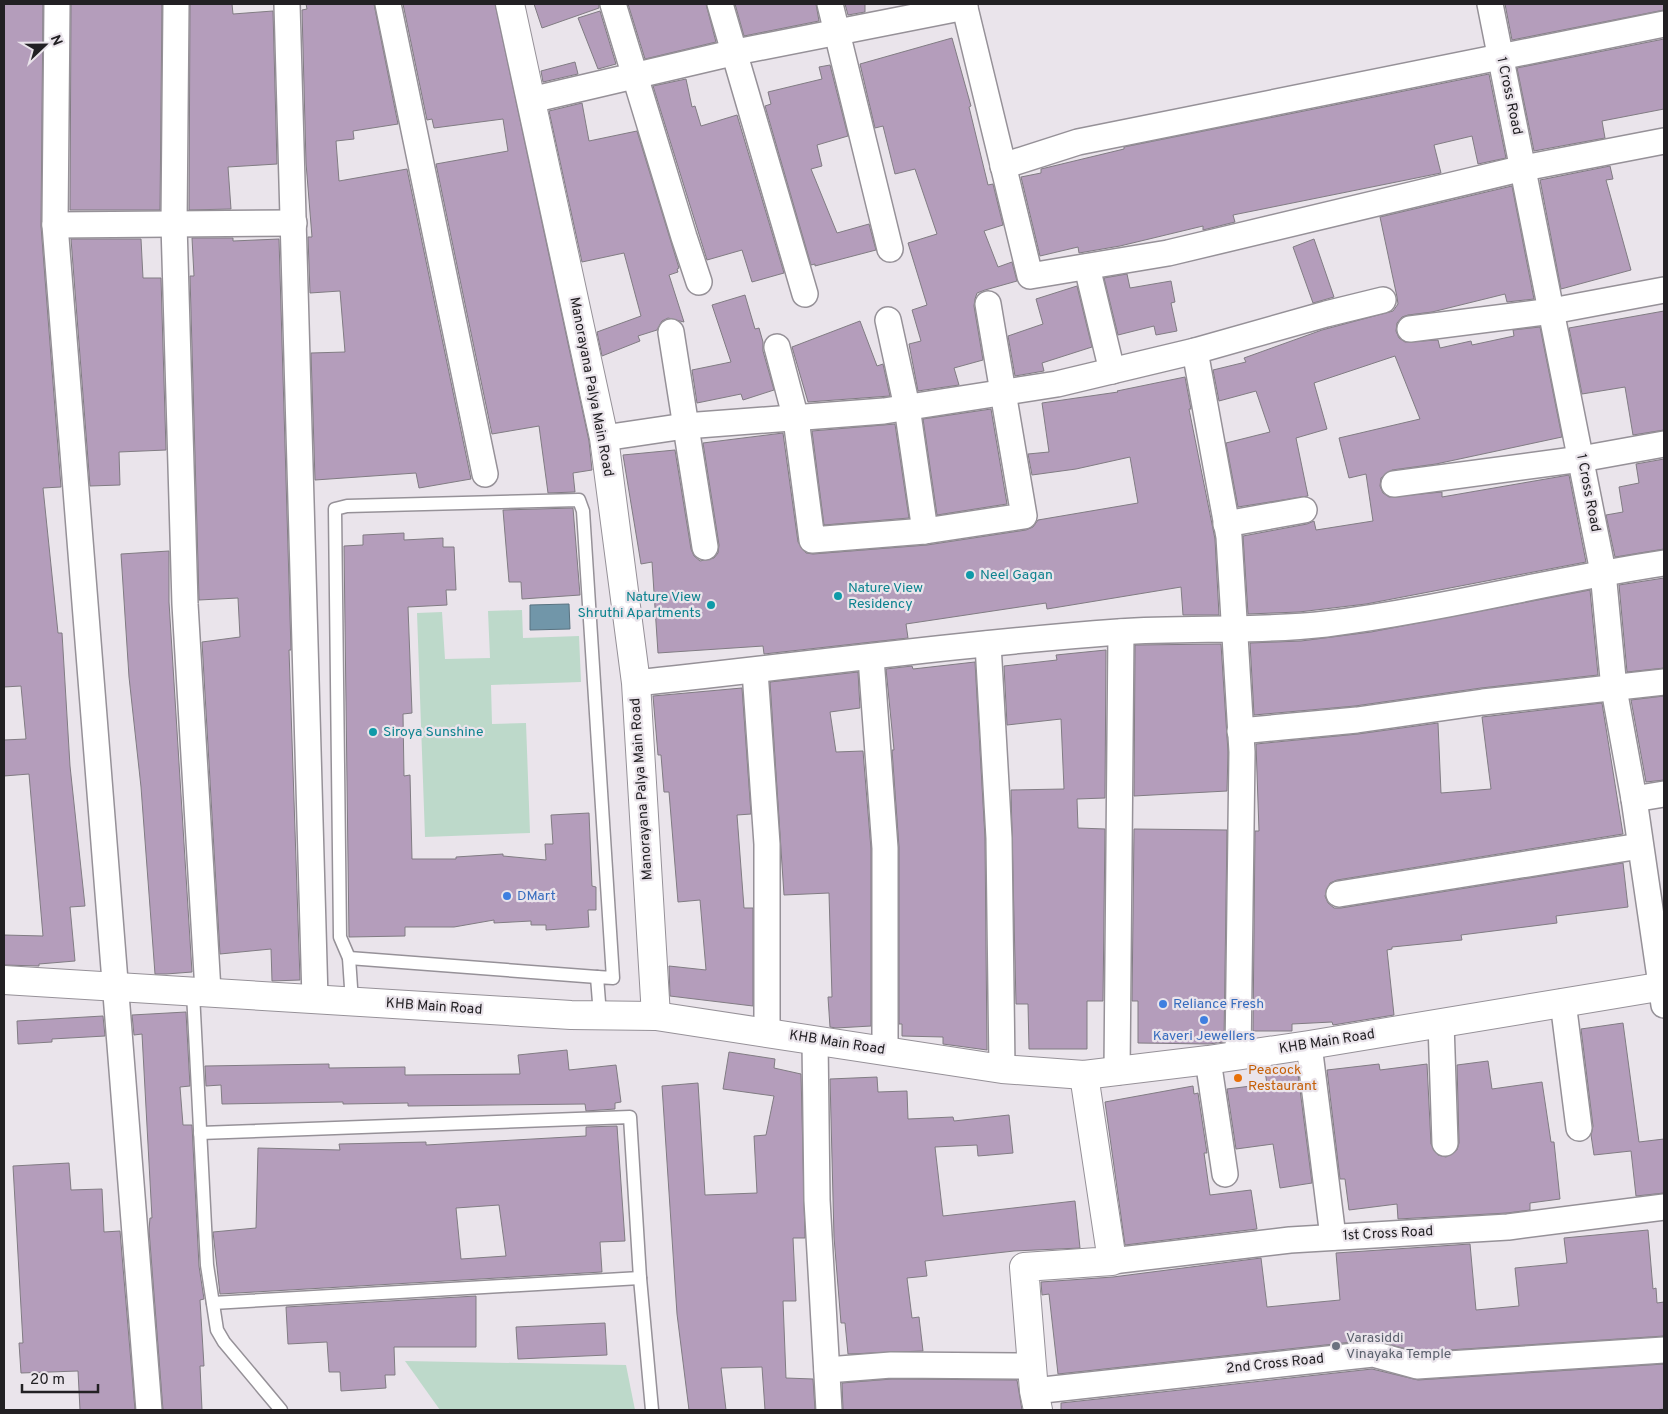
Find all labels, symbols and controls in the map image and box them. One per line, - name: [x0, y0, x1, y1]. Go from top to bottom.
- north arrow: [20, 20, 70, 70]
- text: N: [46, 33, 65, 49]
- street label: 1 Cross Road: [1492, 56, 1526, 136]
- street label: Manorayana Palya Main Road: [565, 296, 617, 478]
- street label: 1 Cross Road: [1572, 453, 1604, 533]
- place label: Neel Gagan: [980, 567, 1053, 584]
- marker: Neel Gagan: [964, 569, 976, 581]
- place label: Nature View Residency: [848, 580, 923, 613]
- place label: Nature View Shruthi Apartments: [577, 589, 701, 622]
- marker: Nature View Residency: [832, 590, 844, 602]
- marker: Nature View Shruthi Apartments: [705, 599, 717, 611]
- street label: Manorayana Palya Main Road: [627, 697, 657, 881]
- place label: Siroya Sunshine: [383, 724, 483, 741]
- marker: Siroya Sunshine: [367, 726, 379, 738]
- place label: DMart: [517, 888, 556, 905]
- marker: DMart: [501, 890, 513, 902]
- street label: KHB Main Road: [385, 995, 483, 1019]
- place label: Reliance Fresh: [1173, 996, 1264, 1013]
- marker: Reliance Fresh: [1157, 998, 1169, 1010]
- marker: Kaveri Jewellers: [1198, 1014, 1210, 1026]
- street label: KHB Main Road: [1278, 1026, 1376, 1058]
- street label: KHB Main Road: [788, 1027, 886, 1059]
- place label: Kaveri Jewellers: [1153, 1028, 1255, 1045]
- place label: Peacock Restaurant: [1248, 1062, 1317, 1095]
- marker: Peacock Restaurant: [1232, 1072, 1244, 1084]
- street label: 1st Cross Road: [1342, 1223, 1434, 1245]
- place label: Varasiddi Vinayaka Temple: [1346, 1330, 1451, 1363]
- marker: Varasiddi Vinayaka Temple: [1330, 1340, 1342, 1352]
- street label: 2nd Cross Road: [1225, 1350, 1325, 1378]
- scale bar: [22, 1362, 99, 1394]
- text: 20 m: [30, 1371, 65, 1390]

